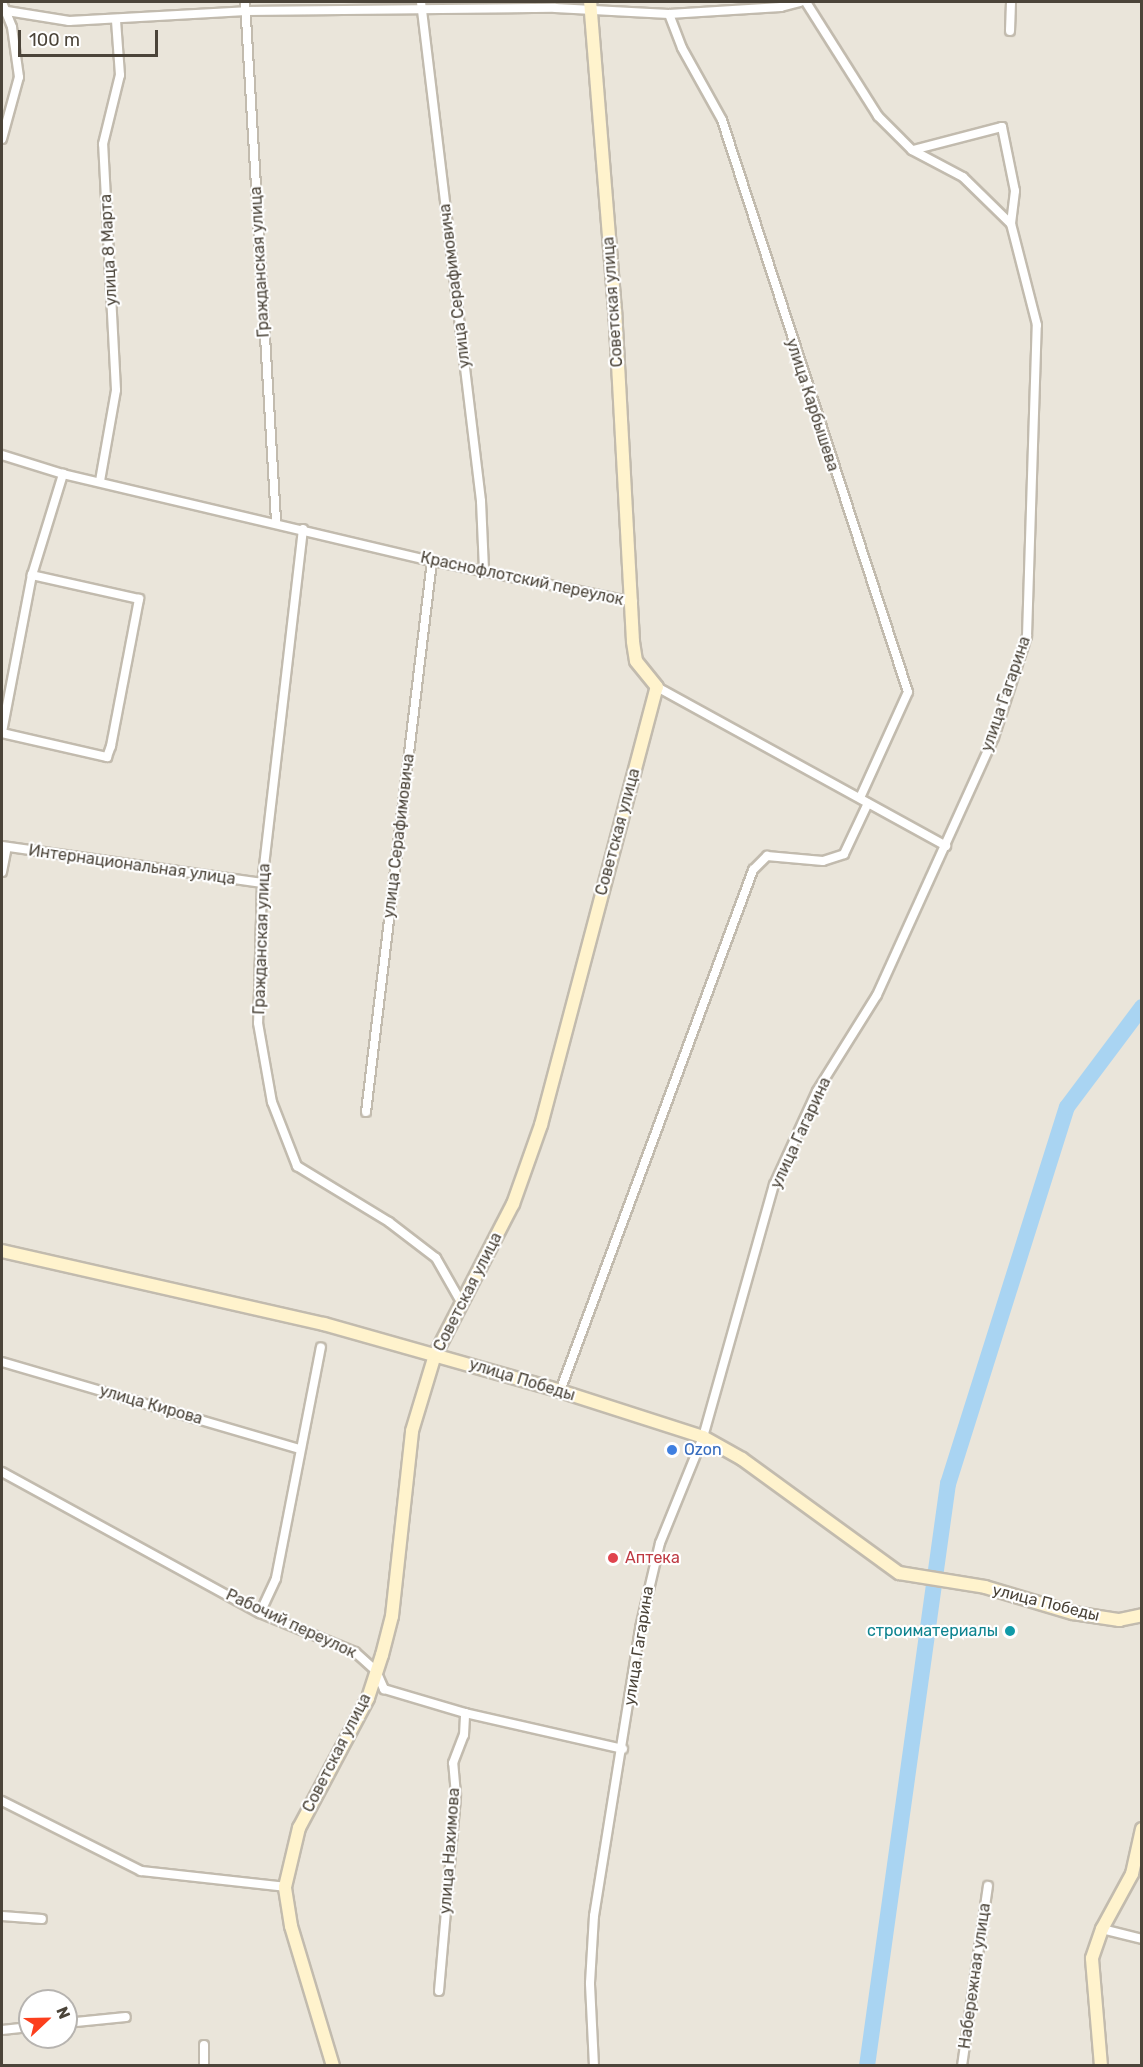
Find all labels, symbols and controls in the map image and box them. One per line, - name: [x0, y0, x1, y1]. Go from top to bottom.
- scale bar: [21, 18, 160, 56]
- text: 100 m: [29, 29, 80, 51]
- street label: Гражданская улица: [246, 186, 274, 338]
- street label: улица 8 Марта: [96, 194, 122, 306]
- street label: улица Серафимовича: [435, 203, 475, 369]
- street label: Советская улица: [599, 236, 627, 368]
- street label: улица Карбышева: [781, 336, 843, 474]
- street label: Краснофлотский переулок: [419, 548, 625, 610]
- street label: улица Гагарина: [977, 634, 1035, 754]
- street label: улица Серафимовича: [379, 753, 419, 919]
- street label: Советская улица: [592, 766, 644, 898]
- street label: Интернациональная улица: [27, 841, 237, 889]
- street label: Гражданская улица: [250, 863, 274, 1015]
- street label: улица Гагарина: [767, 1074, 835, 1192]
- street label: Советская улица: [430, 1229, 506, 1355]
- street label: улица Победы: [467, 1355, 577, 1405]
- street label: улица Кирова: [97, 1381, 205, 1429]
- place label: Ozon: [684, 1440, 722, 1460]
- marker: Ozon: [665, 1443, 679, 1457]
- place label: Аптека: [625, 1548, 680, 1568]
- marker: Аптека: [606, 1551, 620, 1565]
- street label: улица Победы: [990, 1580, 1102, 1626]
- street label: Рабочий переулок: [223, 1585, 359, 1663]
- street label: улица Гагарина: [620, 1585, 658, 1707]
- place label: строиматериалы: [867, 1621, 998, 1641]
- marker: строиматериалы: [1003, 1624, 1017, 1638]
- street label: Советская улица: [299, 1690, 375, 1816]
- street label: улица Нахимова: [436, 1787, 464, 1915]
- street label: Набережная улица: [955, 1902, 995, 2050]
- north arrow: [18, 1989, 78, 2049]
- text: N: [52, 2004, 74, 2022]

